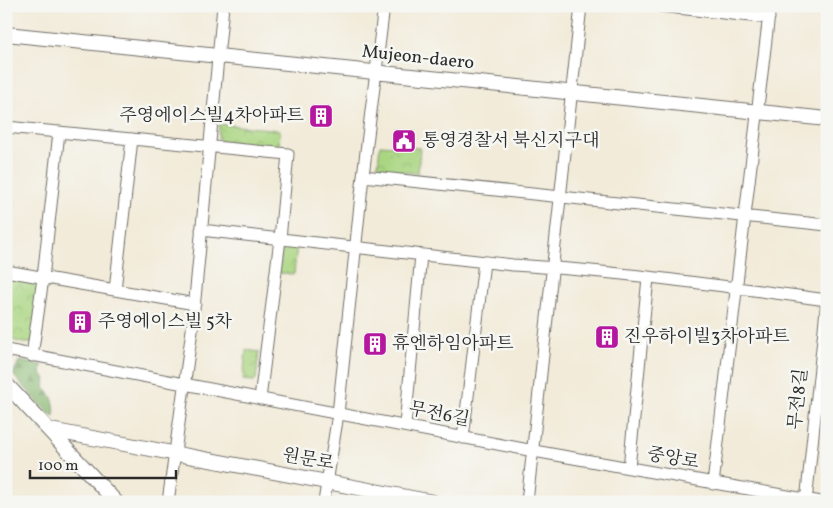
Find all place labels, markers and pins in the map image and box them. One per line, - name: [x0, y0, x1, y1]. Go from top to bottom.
- building icon: 주영에이스빌4차아파트: [308, 103, 334, 129]
- place label: 주영에이스빌4차아파트: [119, 104, 305, 129]
- public building icon: 통영경찰서 북신지구대: [391, 128, 417, 154]
- place label: 통영경찰서 북신지구대: [422, 129, 599, 154]
- building icon: 주영에이스빌 5차: [67, 309, 93, 335]
- place label: 주영에이스빌 5차: [98, 310, 233, 335]
- building icon: 진우하이빌3차아파트: [594, 324, 620, 350]
- place label: 진우하이빌3차아파트: [624, 325, 790, 350]
- building icon: 휴엔하임아파트: [362, 331, 388, 357]
- place label: 휴엔하임아파트: [392, 332, 514, 357]

